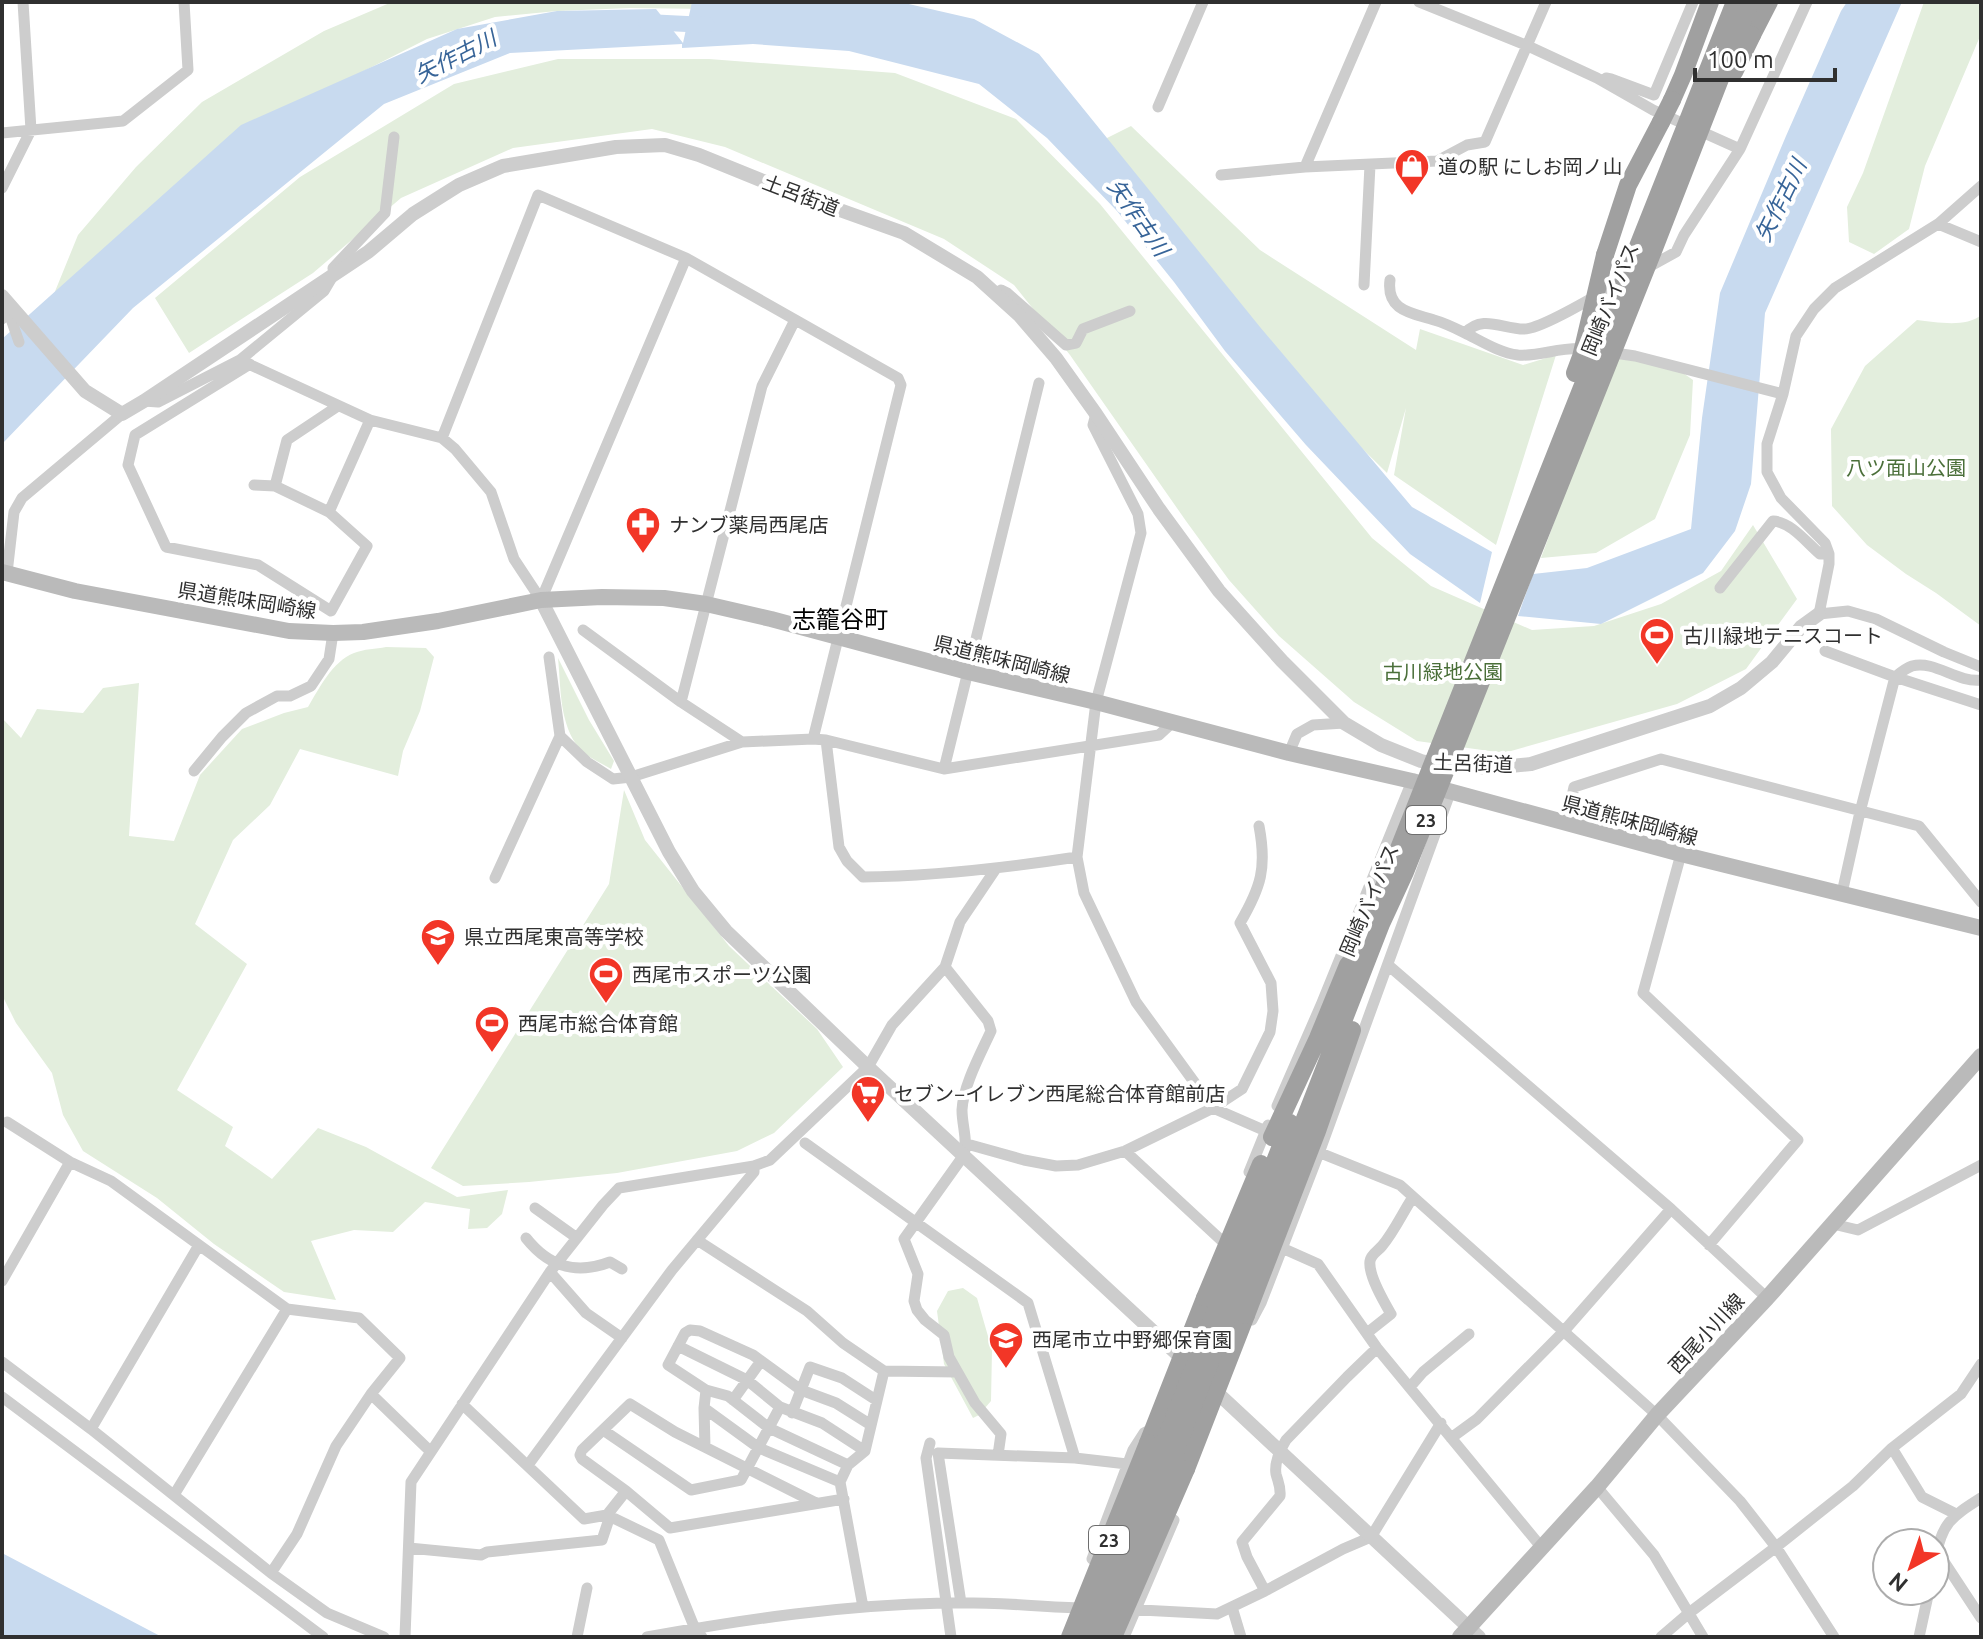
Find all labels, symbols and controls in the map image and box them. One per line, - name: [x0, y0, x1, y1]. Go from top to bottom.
- water label: 矢作古川: [410, 24, 502, 87]
- scale bar: [1695, 32, 1835, 82]
- text: 100 m: [1707, 46, 1774, 73]
- shop icon: 道の駅 にしお岡ノ山: [1393, 147, 1431, 197]
- water label: 矢作古川: [1749, 153, 1811, 245]
- place label: 道の駅 にしお岡ノ山: [1438, 155, 1623, 178]
- street label: 土呂街道: [760, 170, 842, 220]
- water label: 矢作古川: [1104, 174, 1176, 262]
- street label: 岡崎バイパス: [1577, 239, 1643, 359]
- park label: 八ツ面山公園: [1846, 456, 1966, 479]
- pharmacy icon: ナンブ薬局西尾店: [624, 505, 662, 555]
- place label: ナンブ薬局西尾店: [669, 513, 828, 536]
- street label: 県道熊味岡崎線: [176, 578, 318, 622]
- district label: 志籠谷町: [792, 606, 888, 633]
- sports icon: 古川緑地テニスコート: [1638, 616, 1676, 666]
- place label: 古川緑地テニスコート: [1683, 624, 1883, 647]
- street label: 県道熊味岡崎線: [931, 631, 1073, 687]
- park label: 古川緑地公園: [1383, 660, 1503, 683]
- street label: 土呂街道: [1433, 750, 1513, 776]
- street label: 県道熊味岡崎線: [1559, 791, 1701, 849]
- road number: 23: [1406, 806, 1446, 834]
- street label: 岡崎バイパス: [1335, 840, 1403, 960]
- school or university icon: 県立西尾東高等学校: [419, 917, 457, 967]
- place label: 県立西尾東高等学校: [464, 925, 644, 948]
- sports icon: 西尾市スポーツ公園: [587, 955, 625, 1005]
- place label: 西尾市スポーツ公園: [632, 963, 812, 986]
- sports icon: 西尾市総合体育館: [473, 1004, 511, 1054]
- place label: 西尾市総合体育館: [518, 1012, 678, 1035]
- supermarket icon: セブン−イレブン西尾総合体育館前店: [849, 1074, 887, 1124]
- place label: セブン−イレブン西尾総合体育館前店: [894, 1082, 1225, 1105]
- street label: 西尾小川線: [1663, 1289, 1749, 1377]
- school or university icon: 西尾市立中野郷保育園: [987, 1320, 1025, 1370]
- place label: 西尾市立中野郷保育園: [1032, 1328, 1232, 1351]
- road number: 23: [1089, 1526, 1129, 1554]
- north arrow: [1871, 1527, 1951, 1607]
- text: N: [1883, 1568, 1912, 1598]

